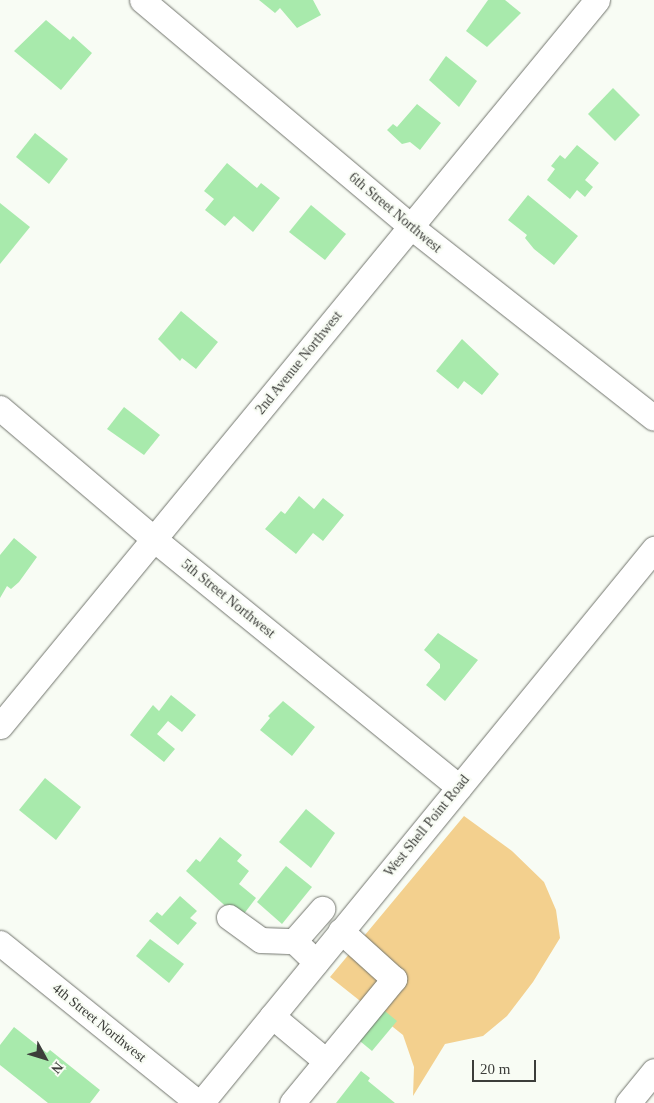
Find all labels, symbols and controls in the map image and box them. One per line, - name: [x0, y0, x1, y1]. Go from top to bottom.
- street label: 6th Street Northwest: [345, 169, 445, 257]
- street label: 2nd Avenue Northwest: [252, 308, 346, 418]
- street label: 5th Street Northwest: [178, 556, 278, 642]
- street label: West Shell Point Road: [381, 772, 473, 880]
- street label: 4th Street Northwest: [49, 980, 149, 1066]
- north arrow: [20, 1033, 70, 1083]
- scale bar: [474, 1050, 538, 1082]
- text: 20 m: [480, 1061, 510, 1077]

